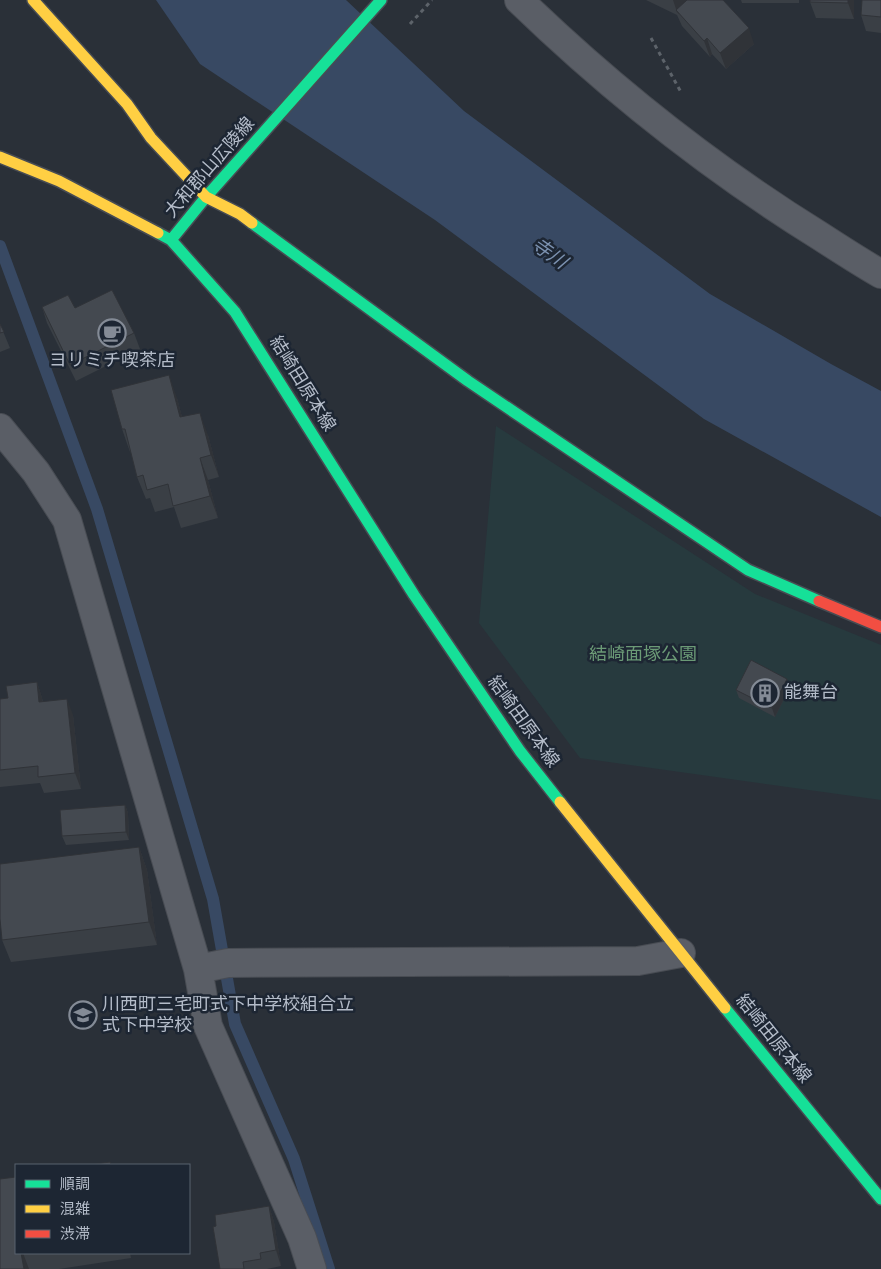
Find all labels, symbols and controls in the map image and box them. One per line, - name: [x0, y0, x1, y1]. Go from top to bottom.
- street label: 大和郡山広陵線: [160, 113, 258, 221]
- water label: 寺川: [528, 234, 572, 274]
- cafe icon: ヨリミチ喫茶店: [97, 318, 127, 348]
- street label: 結崎田原本線: [266, 332, 340, 435]
- place label: ヨリミチ喫茶店: [49, 351, 175, 370]
- park label: 結崎面塚公園: [589, 645, 697, 664]
- street label: 結崎田原本線: [484, 672, 564, 771]
- building icon: 能舞台: [750, 678, 780, 708]
- place label: 能舞台: [784, 682, 838, 702]
- street label: 結崎田原本線: [732, 990, 816, 1087]
- place label: 川西町三宅町式下中学校組合立 式下中学校: [102, 994, 354, 1035]
- school or university icon: 川西町三宅町式下中学校組合立 式下中学校: [68, 1000, 98, 1030]
- legend: [15, 1164, 190, 1254]
- text: 順調: [60, 1177, 90, 1192]
- text: 混雑: [60, 1201, 90, 1217]
- text: 渋滞: [60, 1226, 90, 1242]

